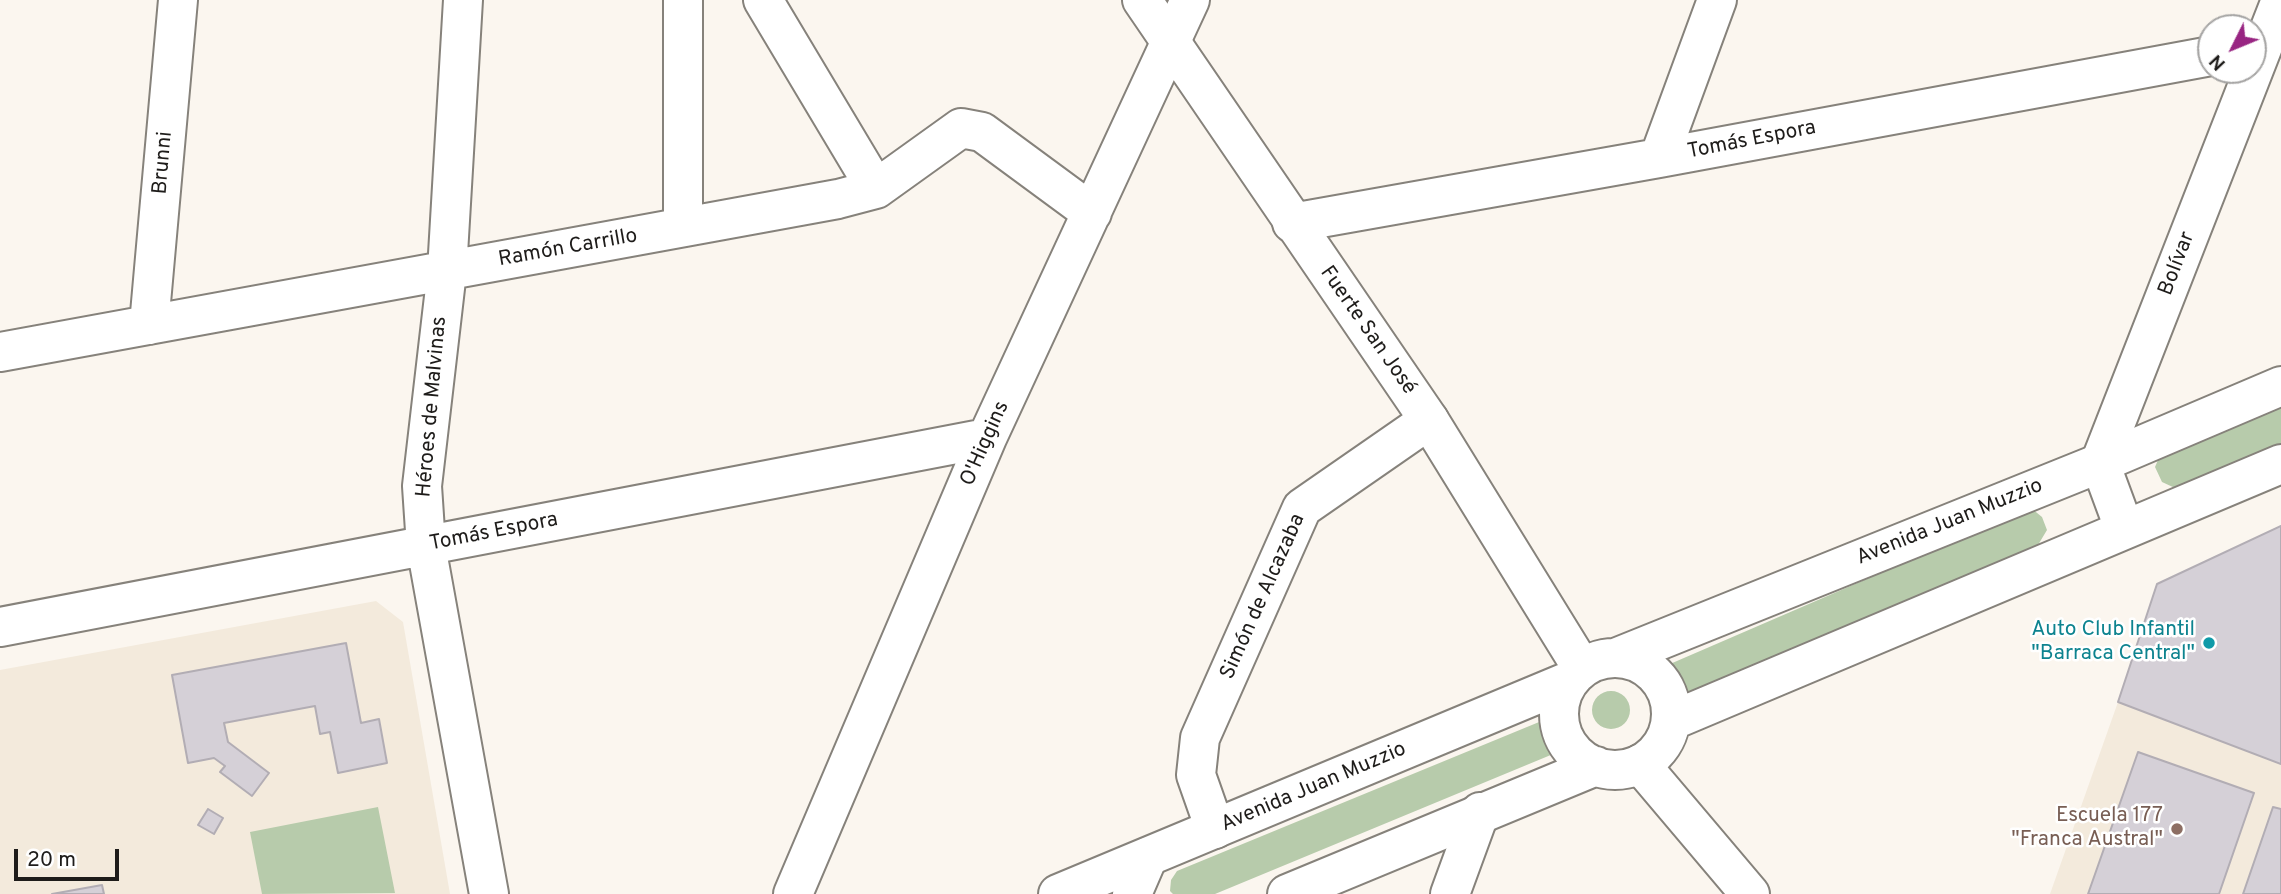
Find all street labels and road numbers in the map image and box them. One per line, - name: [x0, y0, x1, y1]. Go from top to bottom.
- street label: Tomás Espora: [1686, 116, 1818, 166]
- street label: Brunni: [149, 131, 179, 195]
- street label: Ramón Carrillo: [497, 224, 639, 274]
- street label: Bolívar: [2154, 229, 2202, 299]
- street label: Fuerte San José: [1313, 262, 1421, 400]
- street label: Héroes de Malvinas: [413, 316, 453, 498]
- street label: O'Higgins: [956, 398, 1016, 490]
- street label: Avenida Juan Muzzio: [1853, 474, 2047, 572]
- street label: Tomás Espora: [428, 508, 560, 558]
- street label: Simón de Alcazaba: [1216, 510, 1312, 684]
- street label: Avenida Juan Muzzio: [1218, 738, 1410, 838]

